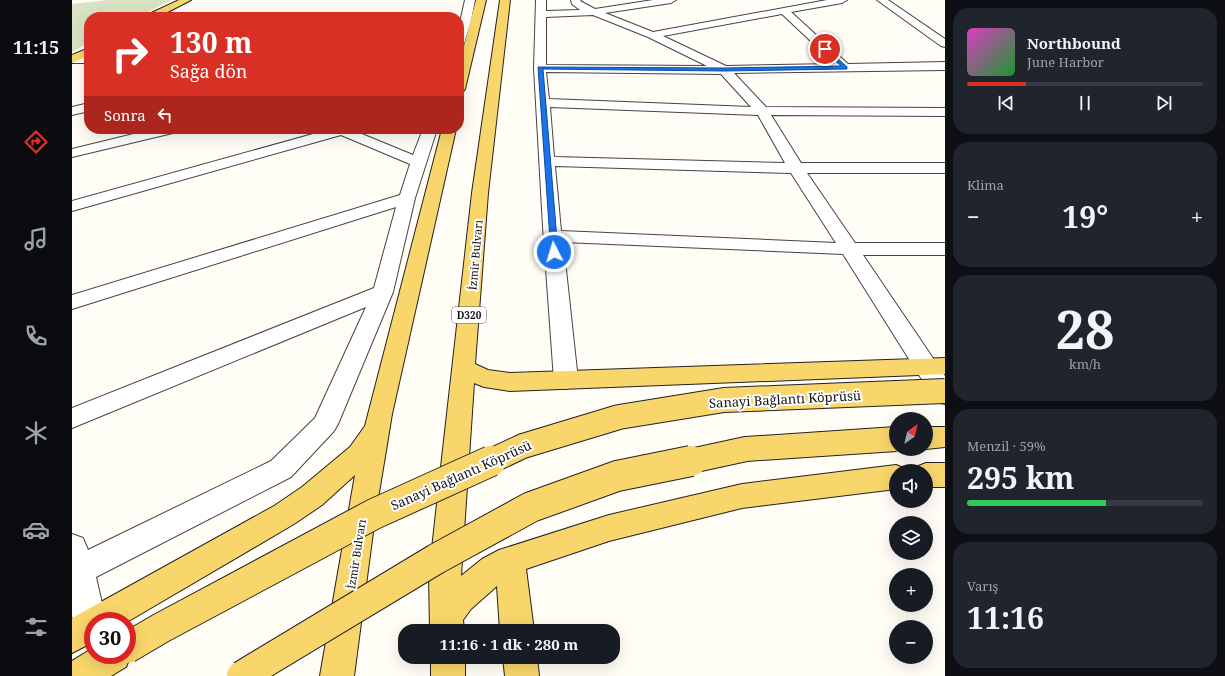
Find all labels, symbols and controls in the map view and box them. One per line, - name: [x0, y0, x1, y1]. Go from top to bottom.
- text: 130 m: [170, 23, 252, 61]
- icon: right: [104, 28, 156, 80]
- pin: [808, 32, 842, 66]
- text: Northbound: [1027, 33, 1121, 53]
- text: 11:15: [13, 35, 59, 59]
- icon: arrive: [814, 38, 836, 60]
- text: June Harbor: [1027, 53, 1104, 71]
- text: Sağa dön: [170, 59, 247, 83]
- icon: previous: [995, 92, 1017, 114]
- icon: pause: [1074, 92, 1096, 114]
- icon: next: [1153, 92, 1175, 114]
- icon: left: [154, 104, 176, 126]
- text: Sonra: [104, 105, 146, 125]
- icon: directions: [22, 128, 50, 156]
- text: Klima: [967, 176, 1004, 194]
- text: 19°: [1062, 196, 1108, 237]
- text: −: [967, 201, 980, 231]
- text: +: [1191, 201, 1203, 231]
- street label: İzmir Bulvarı: [464, 219, 486, 291]
- icon: music: [22, 225, 50, 253]
- position arrow: [533, 231, 575, 273]
- text: 28: [1056, 293, 1114, 364]
- road number: D320: [452, 307, 486, 323]
- icon: phone: [22, 322, 50, 350]
- text: km/h: [1069, 355, 1101, 373]
- street label: Sanayi Bağlantı Köprüsü: [709, 386, 861, 412]
- north arrow: [889, 412, 933, 456]
- map controls: [889, 412, 933, 664]
- icon: climate: [22, 419, 50, 447]
- street label: Sanayi Bağlantı Köprüsü: [388, 436, 534, 514]
- text: Menzil · 59%: [967, 437, 1046, 455]
- text: 295 km: [967, 457, 1074, 498]
- button: sound: [889, 464, 933, 508]
- icon: car: [22, 516, 50, 544]
- button: layers: [889, 516, 933, 560]
- street label: İzmir Bulvarı: [343, 518, 369, 590]
- button: +: [889, 568, 933, 612]
- text: Varış: [967, 577, 998, 595]
- text: 11:16: [967, 597, 1044, 638]
- speed limit sign: 30: [84, 612, 136, 664]
- icon: filters: [22, 613, 50, 641]
- button: −: [889, 620, 933, 664]
- text: 11:16 · 1 dk · 280 m: [440, 634, 578, 654]

